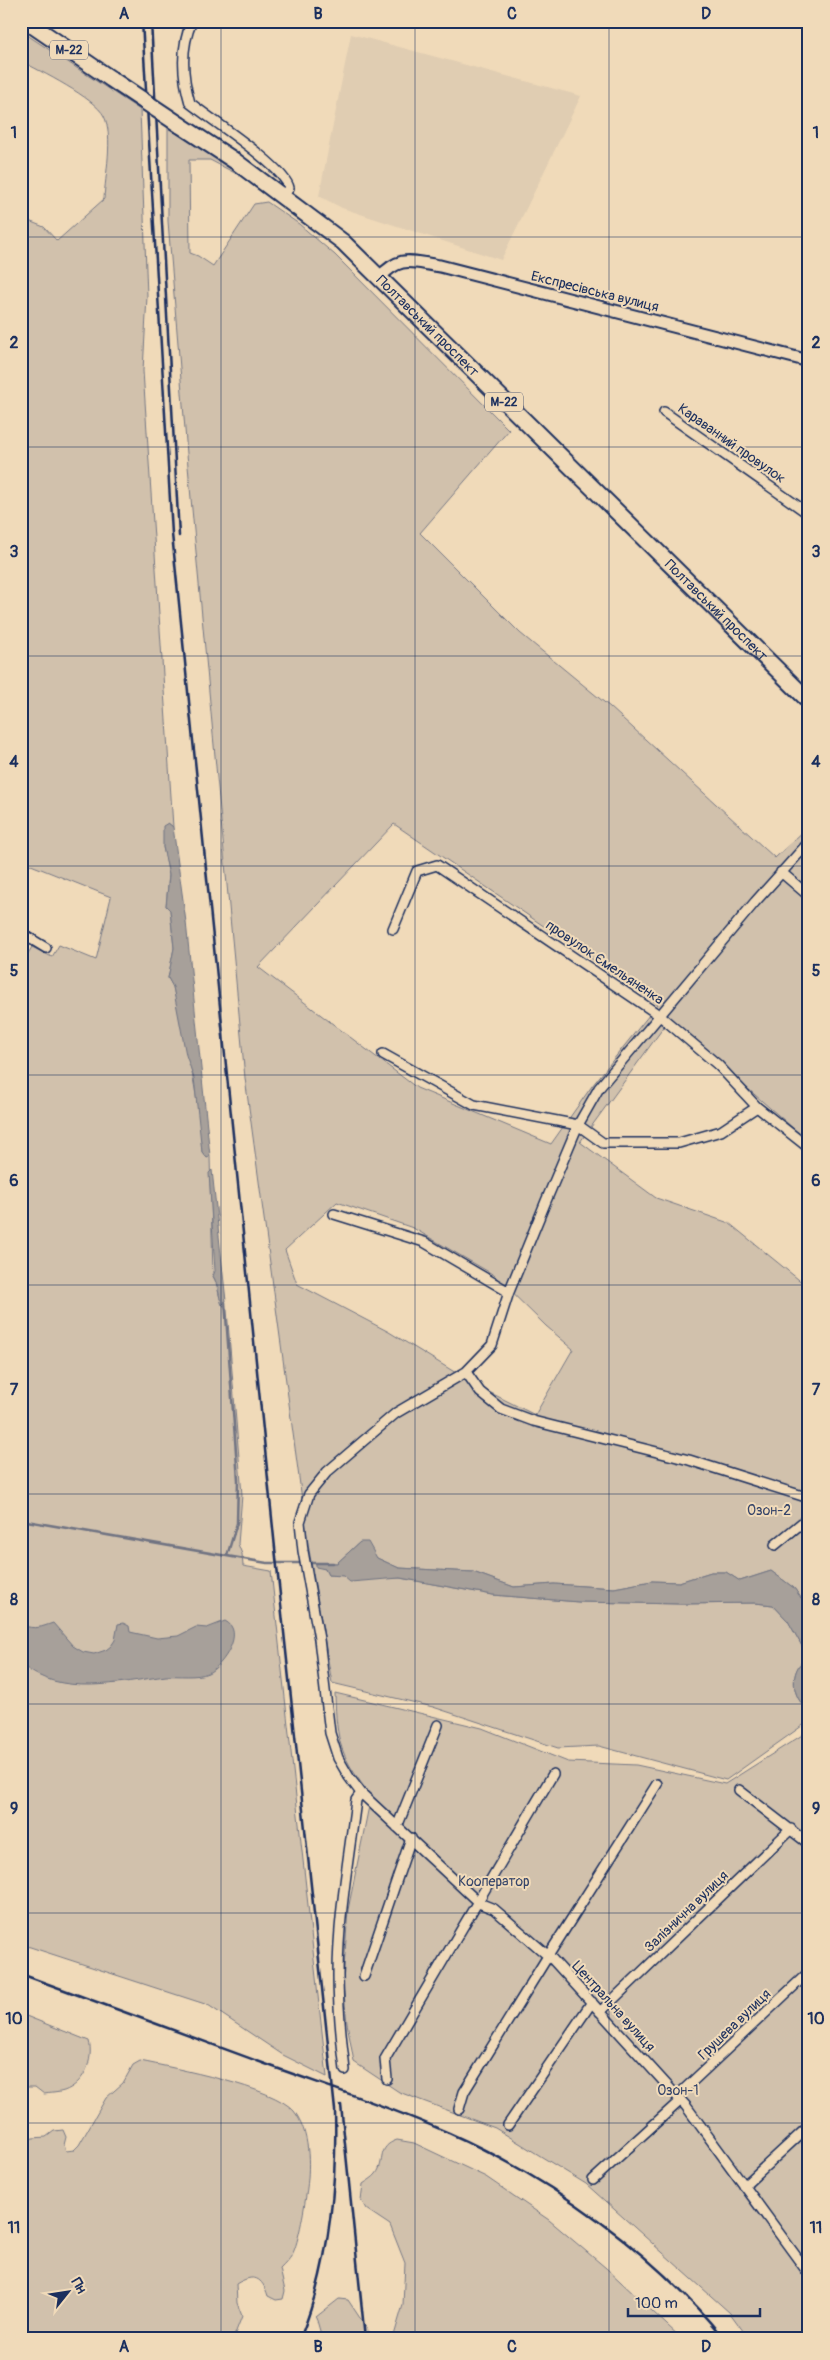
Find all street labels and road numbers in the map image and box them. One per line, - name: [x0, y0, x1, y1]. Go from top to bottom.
- road number: М-22: [50, 40, 88, 60]
- street label: Експресівська вулиця: [529, 267, 660, 316]
- street label: Полтавський проспект: [373, 272, 482, 380]
- road number: М-22: [485, 392, 523, 412]
- street label: Караванний провулок: [675, 400, 789, 487]
- street label: Полтавський проспект: [661, 556, 771, 664]
- street label: провулок Ємельяненка: [542, 917, 667, 1008]
- street label: Залізнична вулиця: [641, 1867, 732, 1956]
- street label: Центральна вулиця: [568, 1957, 659, 2055]
- street label: Грушева вулиця: [694, 1985, 774, 2063]

